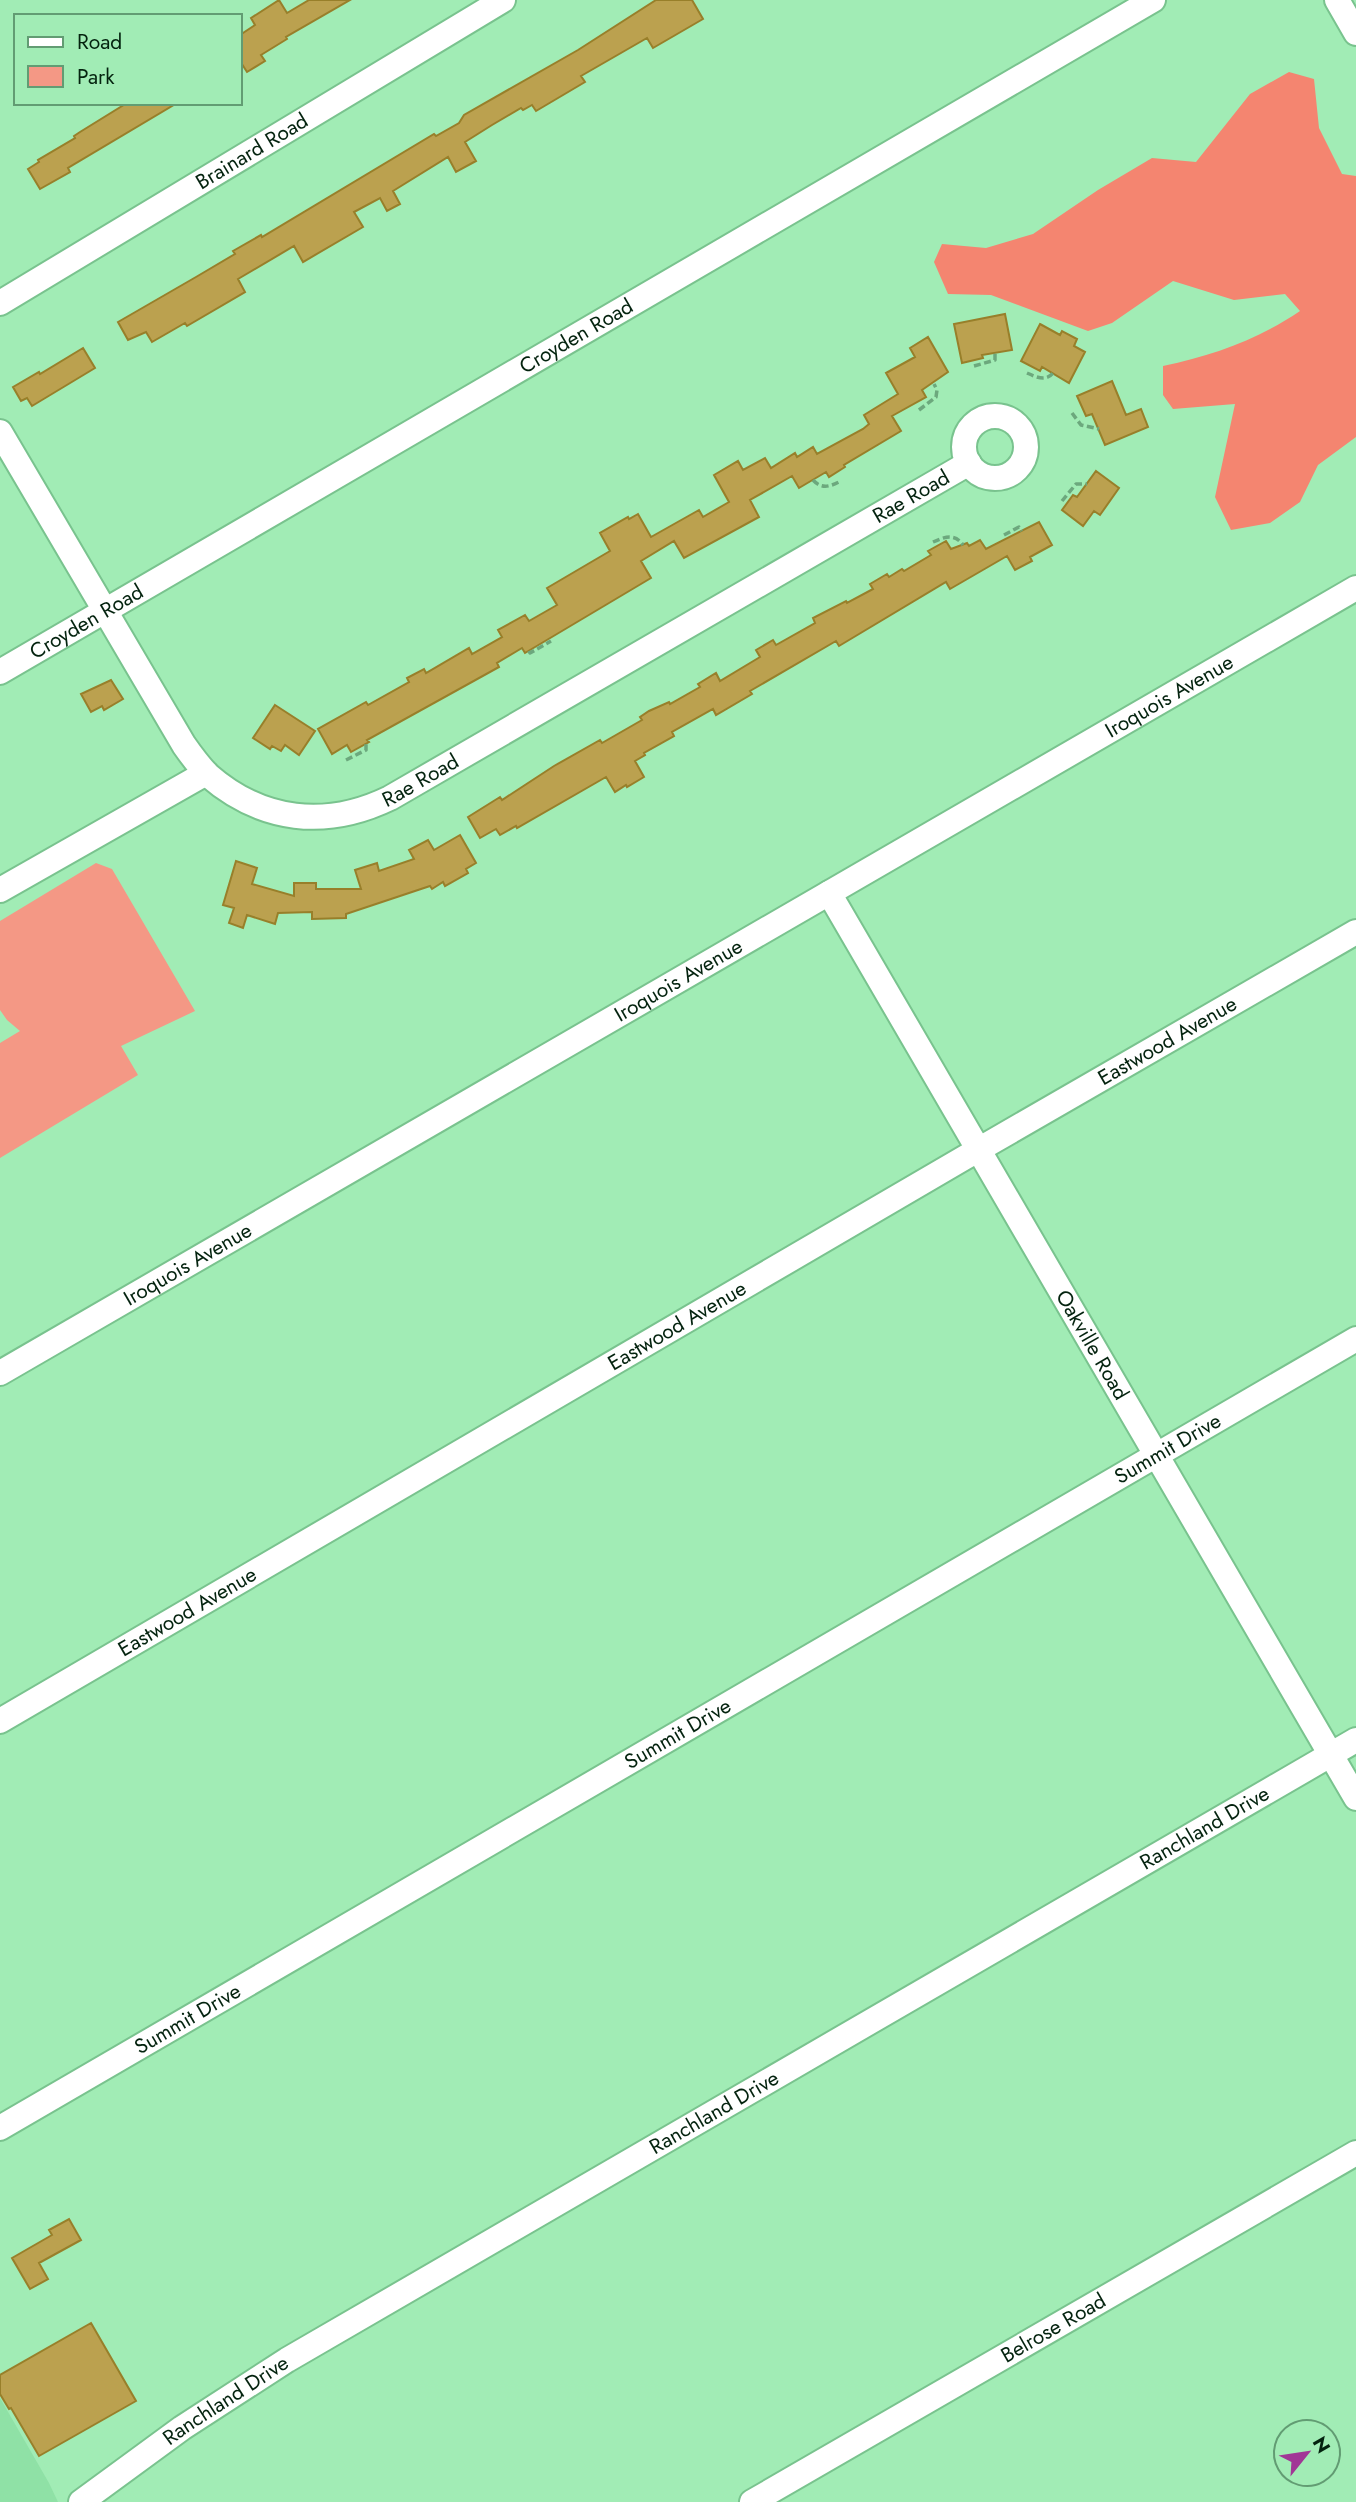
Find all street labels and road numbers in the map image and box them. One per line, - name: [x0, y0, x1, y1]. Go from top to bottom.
- street label: Brainard Road: [190, 106, 314, 197]
- street label: Croyden Road: [514, 291, 639, 381]
- street label: Rae Road: [867, 462, 955, 531]
- street label: Croyden Road: [24, 577, 149, 667]
- street label: Iroquois Avenue: [1100, 647, 1239, 745]
- street label: Rae Road: [377, 746, 464, 815]
- street label: Iroquois Avenue: [609, 931, 748, 1029]
- street label: Eastwood Avenue: [1092, 989, 1242, 1093]
- street label: Iroquois Avenue: [118, 1215, 258, 1313]
- street label: Eastwood Avenue: [602, 1273, 752, 1378]
- street label: Oakville Road: [1048, 1284, 1136, 1406]
- street label: Summit Drive: [1109, 1406, 1227, 1491]
- street label: Eastwood Avenue: [113, 1559, 262, 1664]
- street label: Summit Drive: [619, 1691, 737, 1777]
- street label: Ranchland Drive: [1134, 1778, 1275, 1877]
- street label: Summit Drive: [129, 1976, 247, 2062]
- street label: Ranchland Drive: [644, 2063, 784, 2162]
- street label: Belrose Road: [995, 2286, 1111, 2370]
- street label: Ranchland Drive: [156, 2348, 295, 2452]

